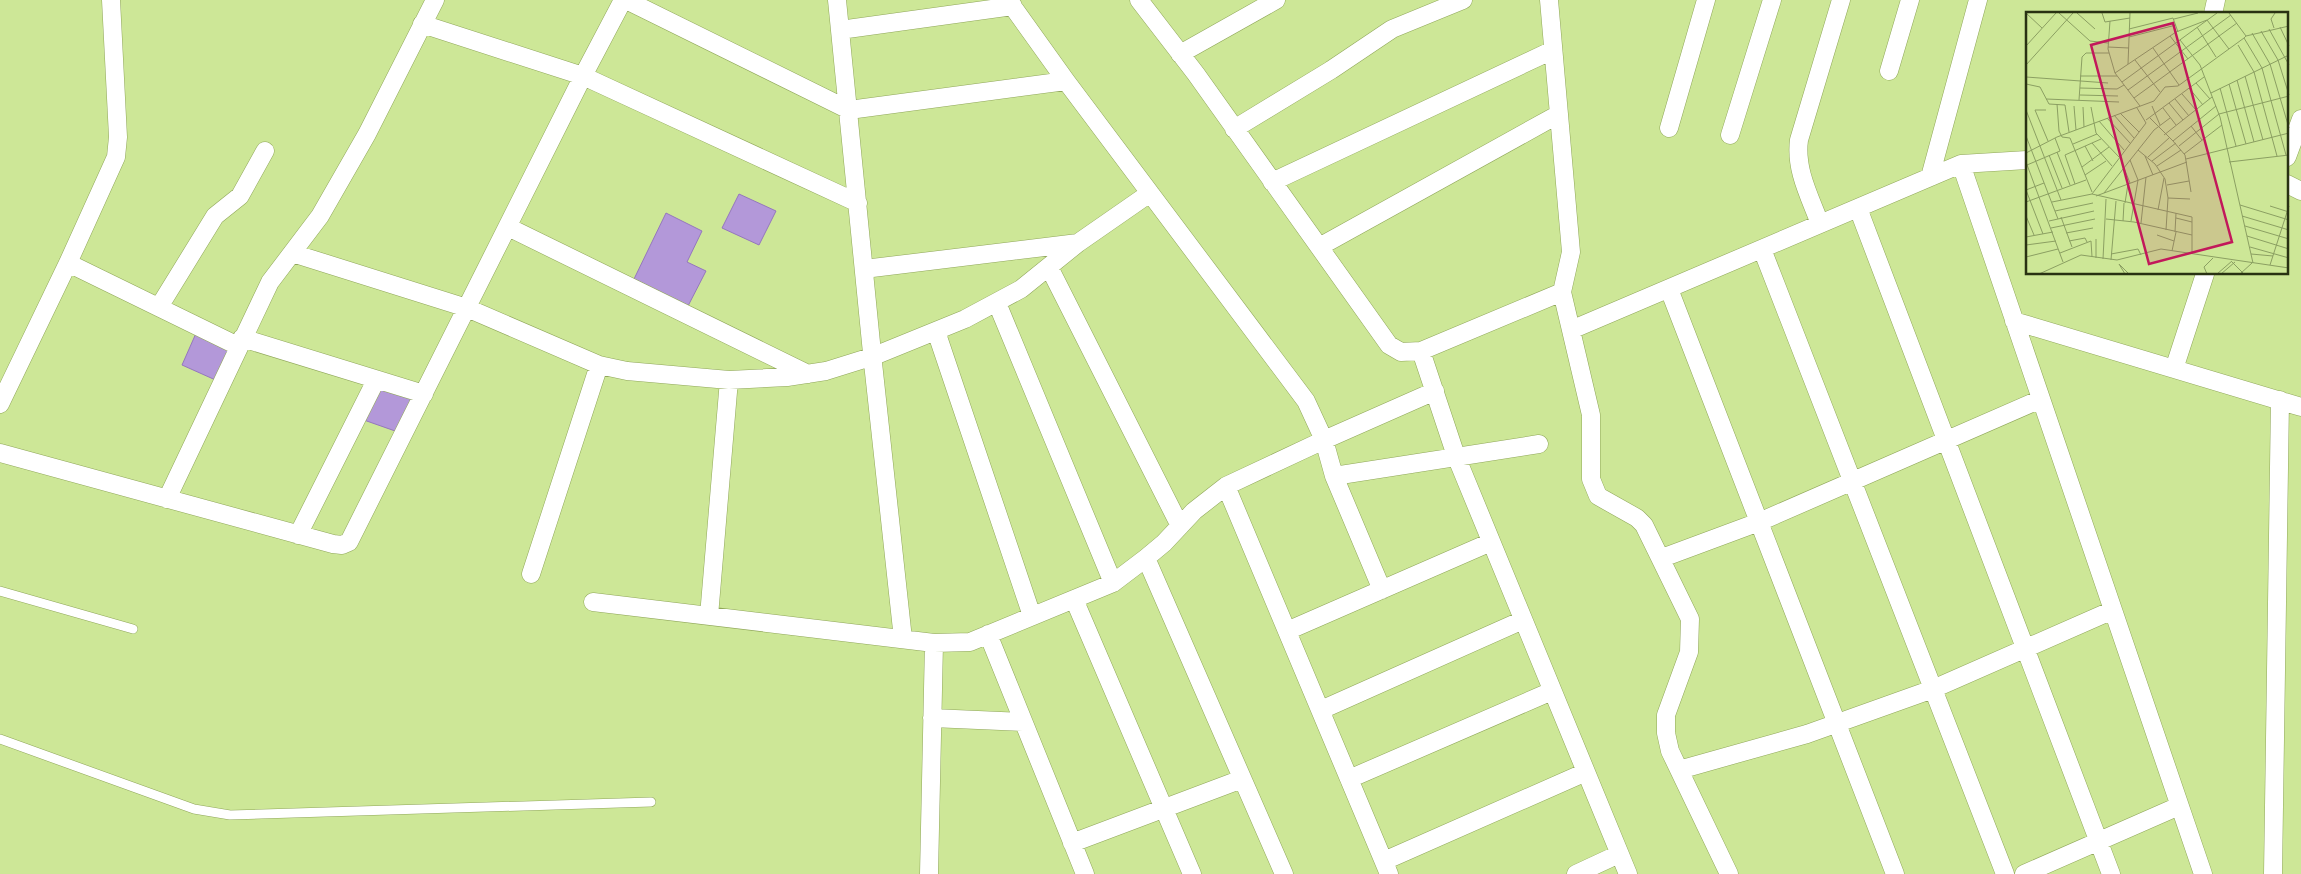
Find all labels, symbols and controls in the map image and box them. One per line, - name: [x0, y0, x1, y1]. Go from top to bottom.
- inset map: [2026, 12, 2288, 275]

